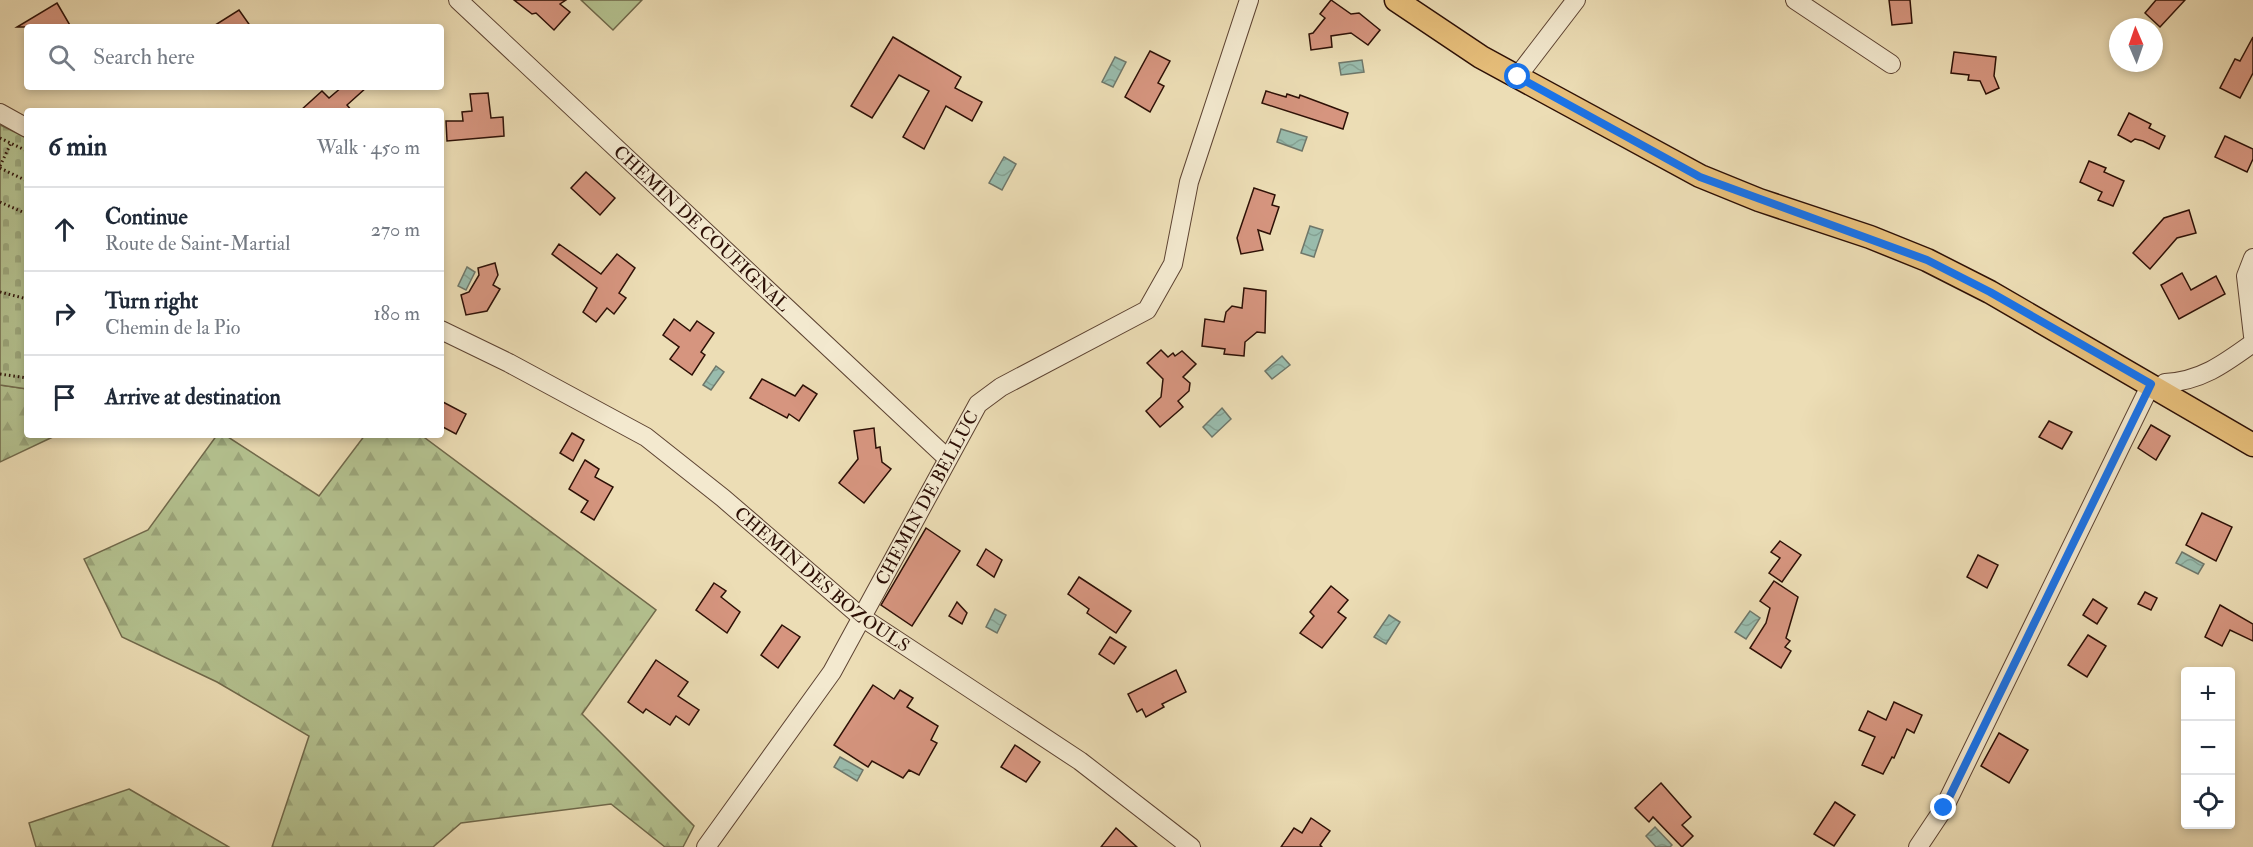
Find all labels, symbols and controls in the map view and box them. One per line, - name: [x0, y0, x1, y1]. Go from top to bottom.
- north arrow: [2109, 18, 2163, 72]
- search box: [24, 24, 444, 90]
- icon: search: [45, 41, 78, 74]
- text: Search here: [93, 43, 195, 71]
- route start: [1504, 63, 1530, 89]
- text: 6 min: [48, 131, 107, 163]
- text: Walk · 450 m: [317, 135, 420, 160]
- street label: CHEMIN DE COUFIGNAL: [609, 140, 795, 317]
- text: Continue: [105, 203, 188, 231]
- icon: ahead: [48, 213, 81, 246]
- text: 270 m: [371, 217, 420, 242]
- text: Route de Saint-Martial: [105, 231, 290, 256]
- text: Turn right: [105, 287, 198, 315]
- icon: right: [48, 297, 81, 330]
- text: 180 m: [373, 301, 420, 326]
- text: Chemin de la Pio: [105, 315, 240, 340]
- icon: arrive: [48, 381, 81, 414]
- text: Arrive at destination: [105, 383, 281, 411]
- street label: CHEMIN DE BELLUC: [870, 406, 984, 589]
- street label: CHEMIN DES BOZOULS: [730, 502, 914, 657]
- map controls: [2181, 667, 2235, 829]
- button: +: [2181, 667, 2235, 721]
- button: −: [2181, 721, 2235, 775]
- button: locate: [2181, 775, 2235, 829]
- route end: [1930, 794, 1956, 820]

